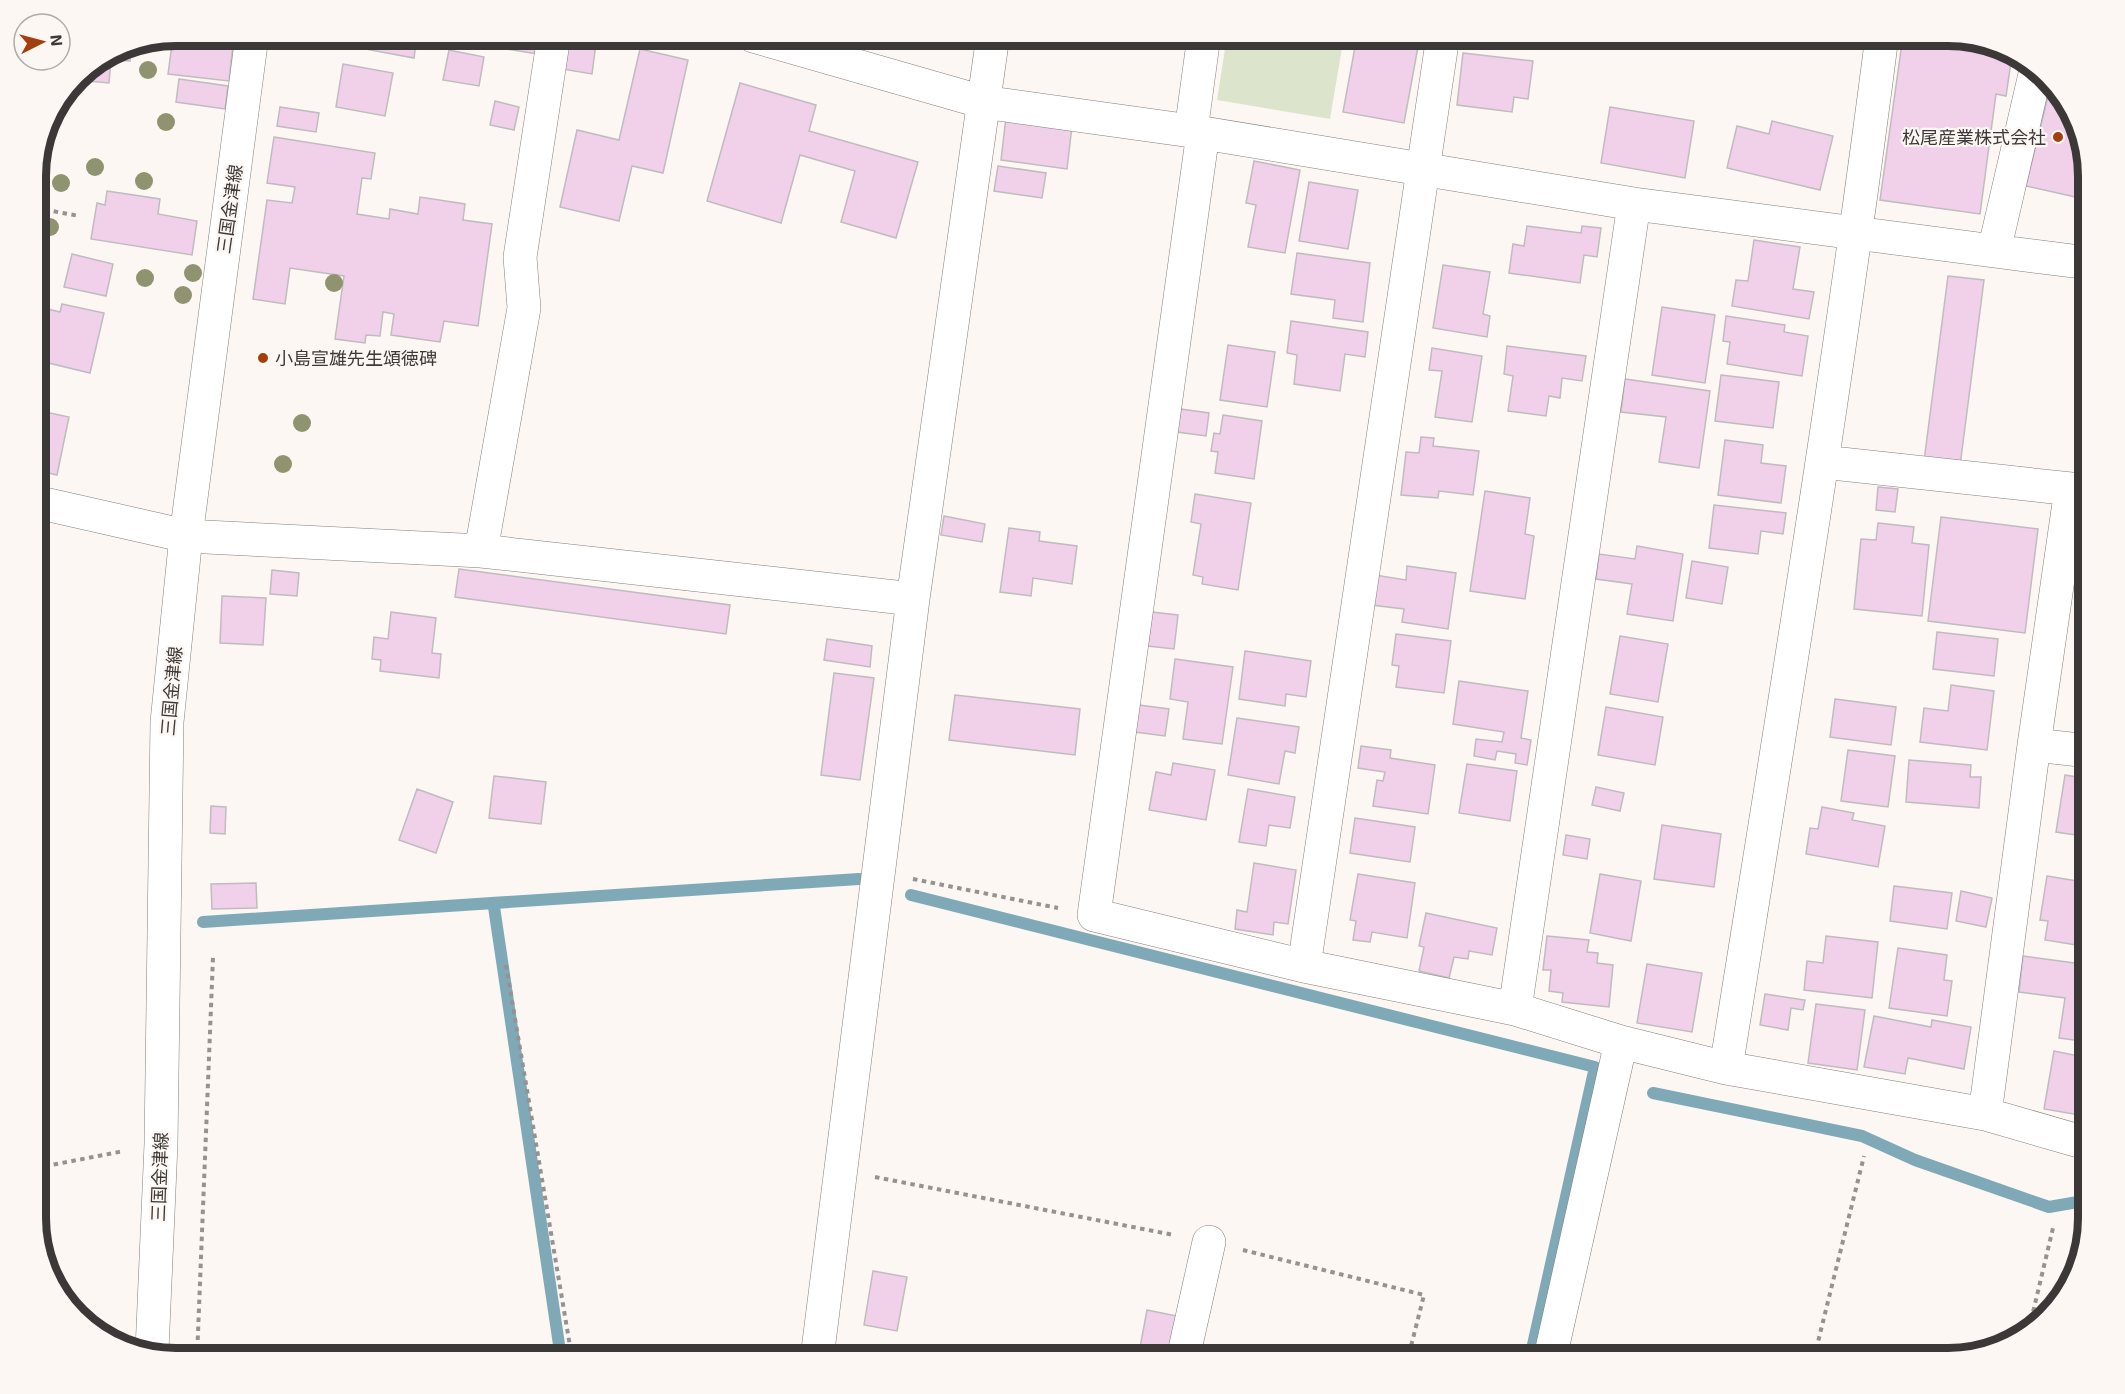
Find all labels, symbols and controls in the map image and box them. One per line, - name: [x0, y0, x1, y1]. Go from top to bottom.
- north arrow: [12, 12, 72, 72]
- text: N: [47, 34, 67, 47]
- place label: 松尾産業株式会社: [1902, 126, 2046, 148]
- marker: 松尾産業株式会社: [2051, 130, 2065, 144]
- street label: 三国金津線: [212, 163, 246, 255]
- place label: 小島宣雄先生頌徳碑: [275, 347, 437, 369]
- marker: 小島宣雄先生頌徳碑: [256, 351, 270, 365]
- street label: 三国金津線: [156, 645, 186, 737]
- street label: 三国金津線: [146, 1132, 172, 1222]

